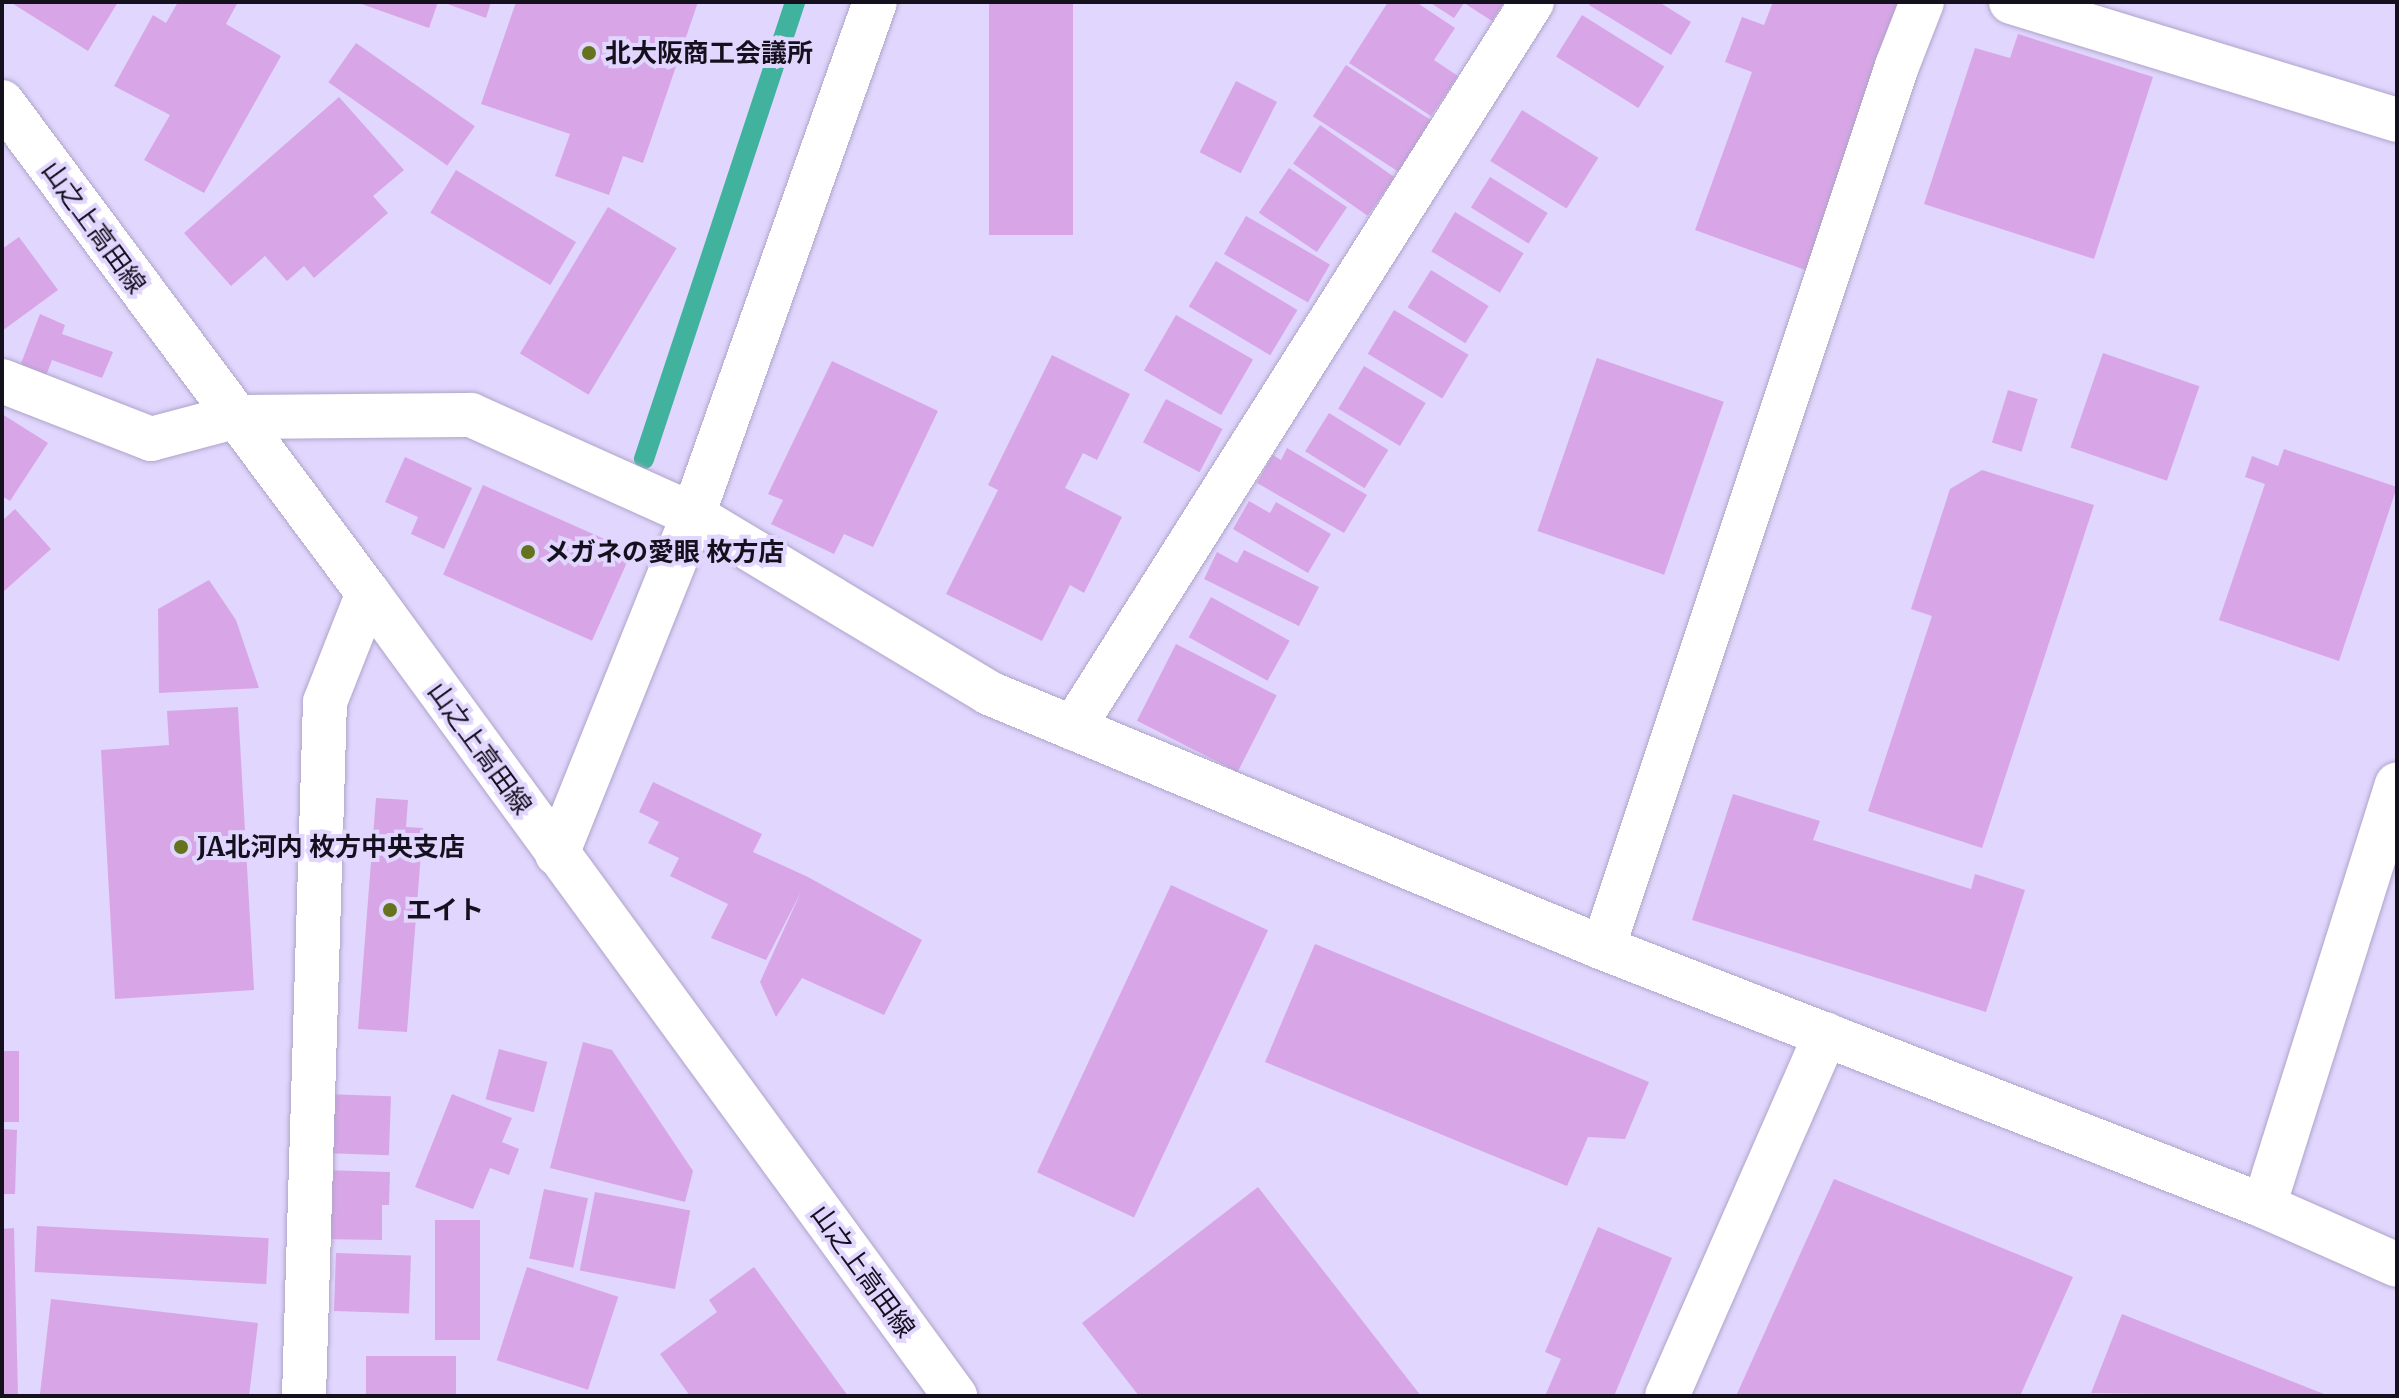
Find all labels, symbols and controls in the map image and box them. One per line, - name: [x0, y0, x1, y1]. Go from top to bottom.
- place label: 北大阪商工会議所: [605, 37, 813, 69]
- marker: 北大阪商工会議所: [580, 44, 598, 62]
- street label: 山之上高田線: [36, 155, 152, 299]
- place label: メガネの愛眼 枚方店: [544, 536, 784, 568]
- marker: メガネの愛眼 枚方店: [519, 543, 537, 561]
- street label: 山之上高田線: [422, 676, 538, 820]
- place label: JA北河内 枚方中央支店: [197, 831, 465, 863]
- marker: JA北河内 枚方中央支店: [172, 838, 190, 856]
- place label: エイト: [406, 894, 484, 926]
- marker: エイト: [381, 901, 399, 919]
- street label: 山之上高田線: [805, 1199, 921, 1343]

